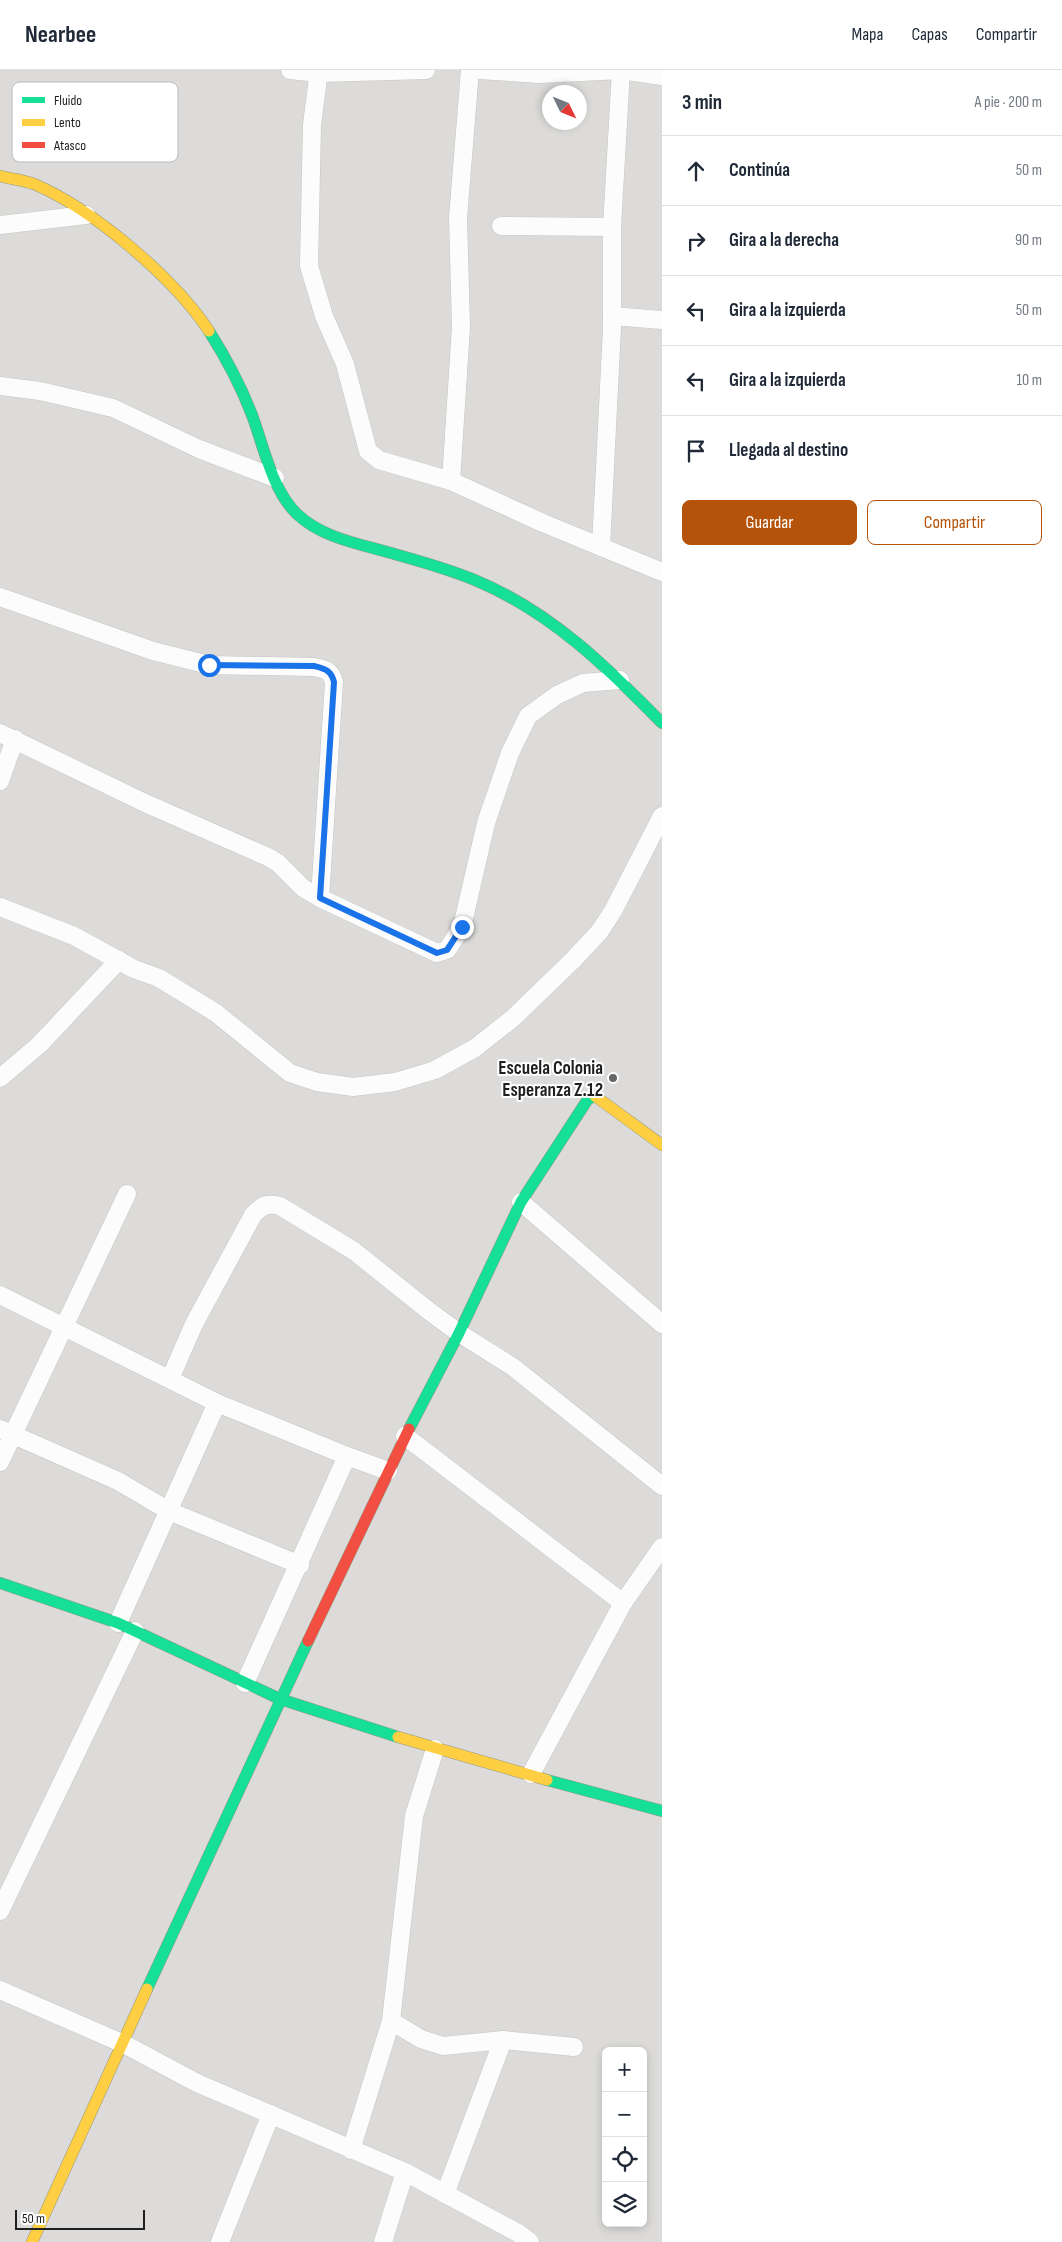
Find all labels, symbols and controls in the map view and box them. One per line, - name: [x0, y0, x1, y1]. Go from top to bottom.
- text: Nearbee: [25, 20, 96, 49]
- text: Mapa: [851, 24, 883, 45]
- text: Capas: [911, 24, 948, 45]
- text: Compartir: [976, 24, 1037, 45]
- legend: [12, 82, 178, 162]
- north arrow: [542, 85, 587, 130]
- text: 3 min: [682, 90, 722, 115]
- text: Fluido: [54, 92, 82, 109]
- text: A pie · 200 m: [975, 93, 1042, 112]
- text: Lento: [54, 114, 81, 131]
- text: Atasco: [53, 137, 86, 154]
- icon: ahead: [682, 157, 710, 185]
- text: Continúa: [729, 159, 790, 182]
- text: 50 m: [1016, 161, 1042, 180]
- icon: right: [682, 227, 710, 255]
- text: Gira a la derecha: [729, 229, 839, 252]
- text: 90 m: [1015, 231, 1042, 250]
- icon: left: [682, 297, 710, 325]
- text: Gira a la izquierda: [729, 299, 846, 322]
- text: 50 m: [1016, 301, 1042, 320]
- icon: left: [682, 367, 710, 395]
- text: Gira a la izquierda: [729, 369, 846, 392]
- text: 10 m: [1016, 371, 1042, 390]
- icon: arrive: [682, 437, 710, 465]
- text: Llegada al destino: [729, 439, 848, 462]
- button: Guardar: [682, 500, 857, 545]
- button: Compartir: [867, 500, 1042, 545]
- route start: [198, 654, 221, 677]
- route end: [451, 916, 474, 939]
- place label: Escuela Colonia Esperanza Z.12: [498, 1057, 603, 1102]
- marker: Escuela Colonia Esperanza Z.12: [607, 1072, 619, 1084]
- map controls: [602, 2047, 647, 2227]
- button: +: [602, 2047, 647, 2092]
- button: −: [602, 2092, 647, 2137]
- button: locate: [602, 2137, 647, 2182]
- button: layers: [602, 2182, 647, 2227]
- scale bar: [15, 2207, 145, 2230]
- text: 50 m: [22, 2210, 45, 2227]

